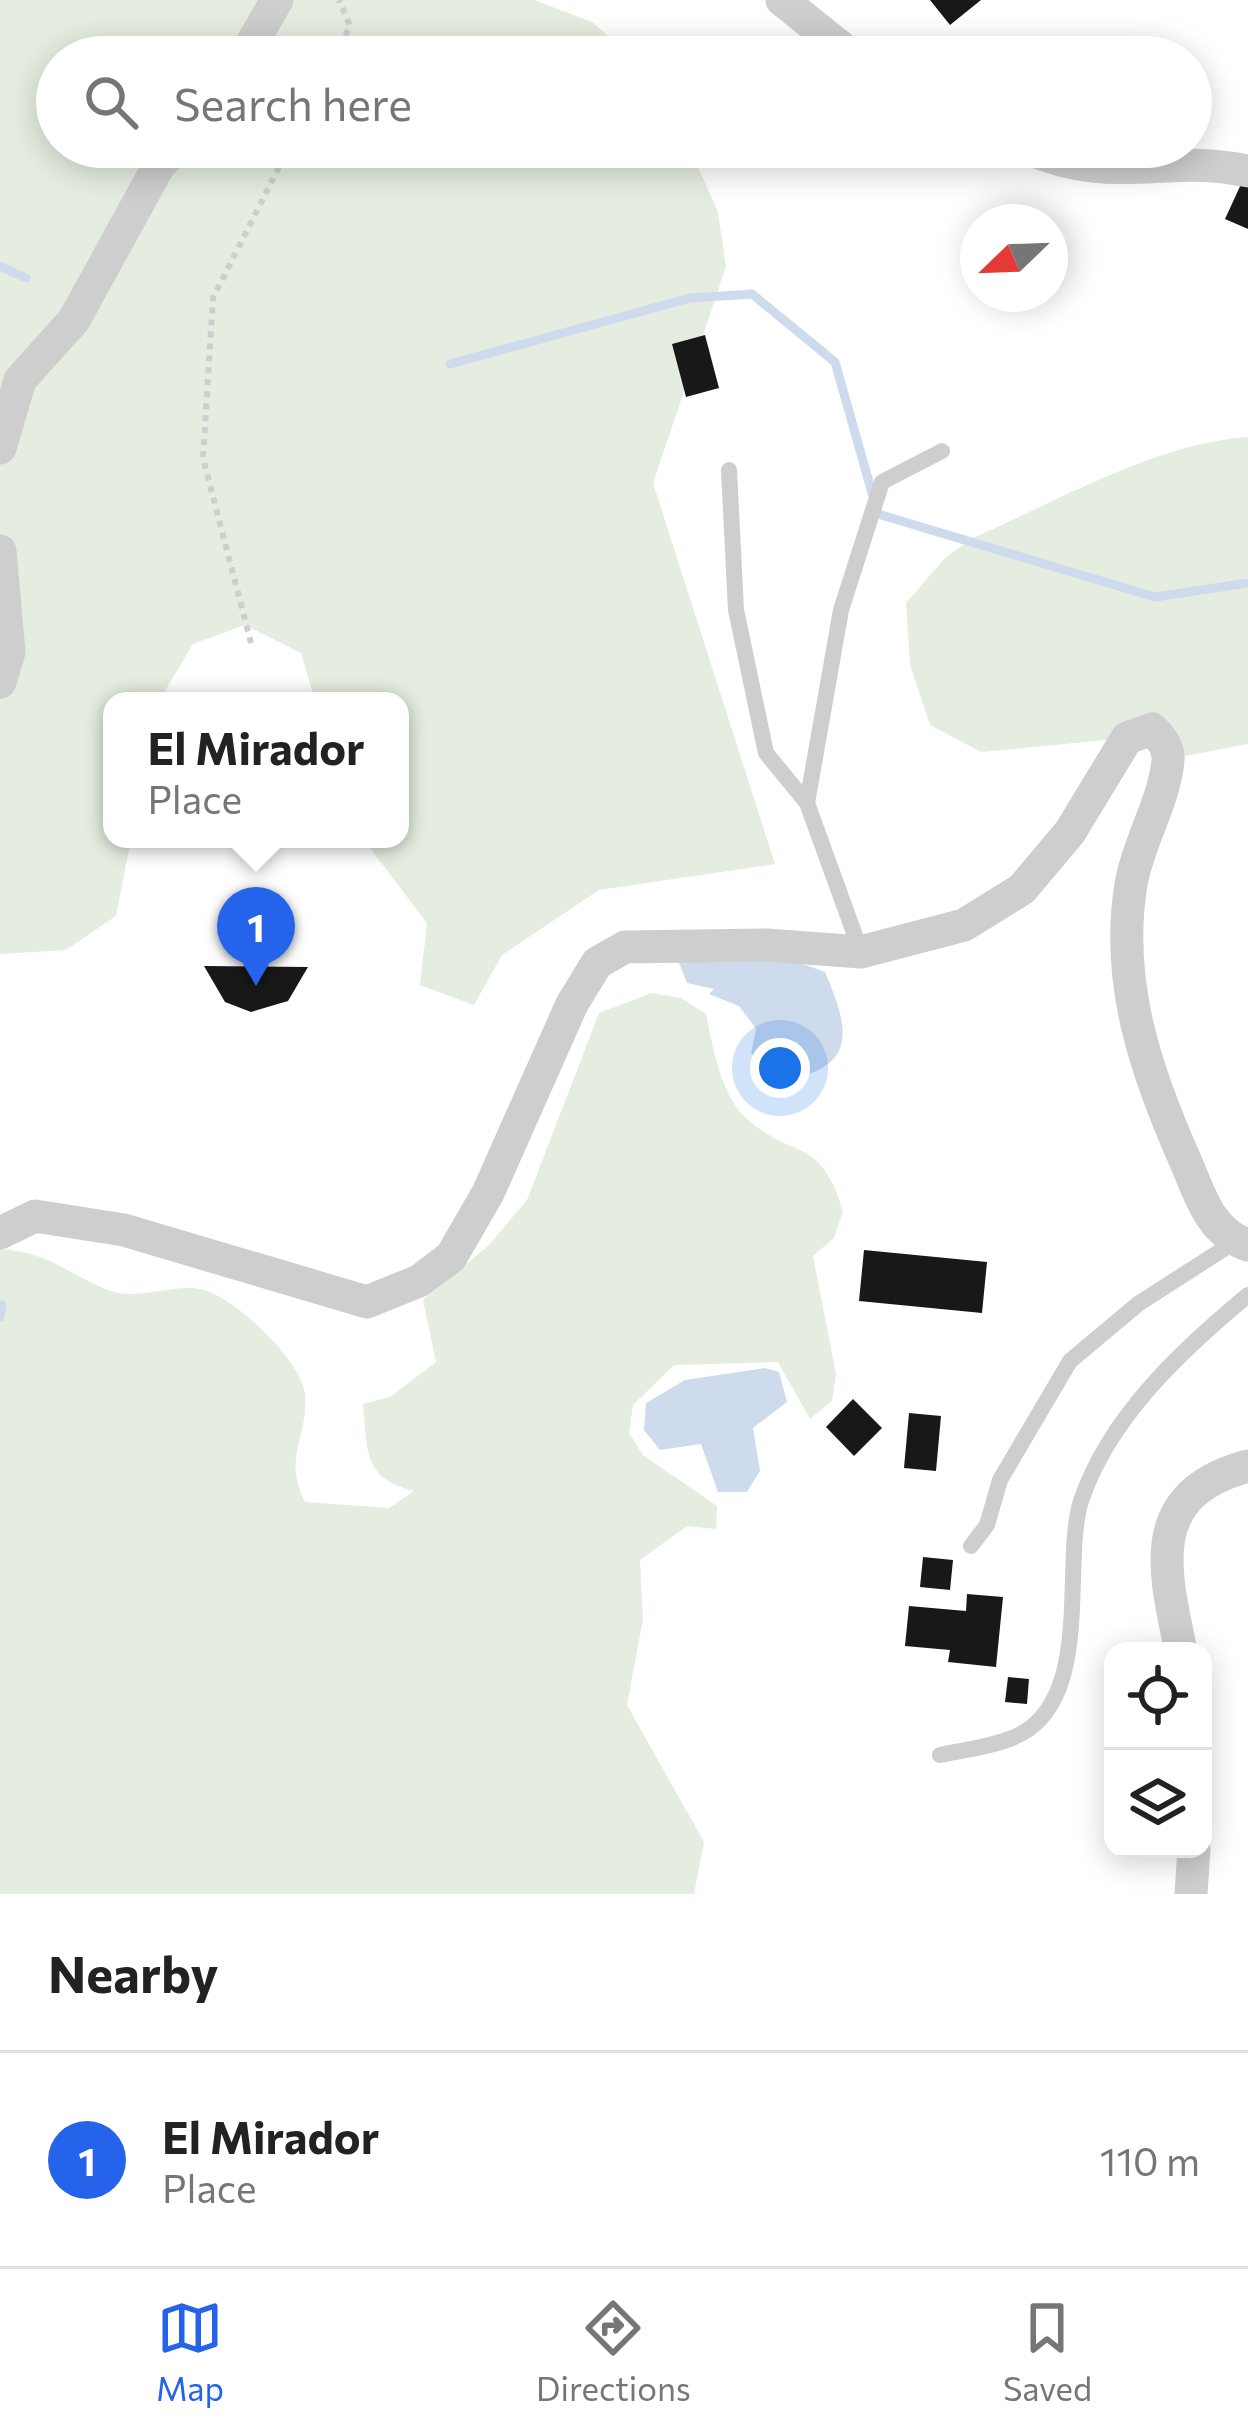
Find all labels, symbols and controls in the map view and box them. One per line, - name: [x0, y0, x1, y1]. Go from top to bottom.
- search box: [36, 36, 1212, 168]
- icon: search: [78, 69, 144, 135]
- text: Search here: [174, 75, 412, 130]
- north arrow: [960, 204, 1068, 312]
- popup: [103, 692, 409, 848]
- text: El Mirador: [147, 719, 365, 774]
- text: Place: [147, 774, 242, 822]
- pin: 1: [217, 887, 295, 986]
- your location: [750, 1038, 810, 1098]
- map controls: [1104, 1642, 1212, 1858]
- button: locate: [1104, 1642, 1212, 1750]
- button: layers: [1104, 1750, 1212, 1858]
- text: Nearby: [48, 1941, 218, 2004]
- text: El Mirador: [162, 2108, 379, 2163]
- text: 1: [78, 2136, 96, 2184]
- text: 110 m: [1100, 2136, 1200, 2184]
- text: Place: [162, 2163, 257, 2211]
- tab: Map: [156, 2295, 224, 2408]
- tab: Directions: [536, 2295, 691, 2408]
- tab: Saved: [1003, 2295, 1092, 2408]

